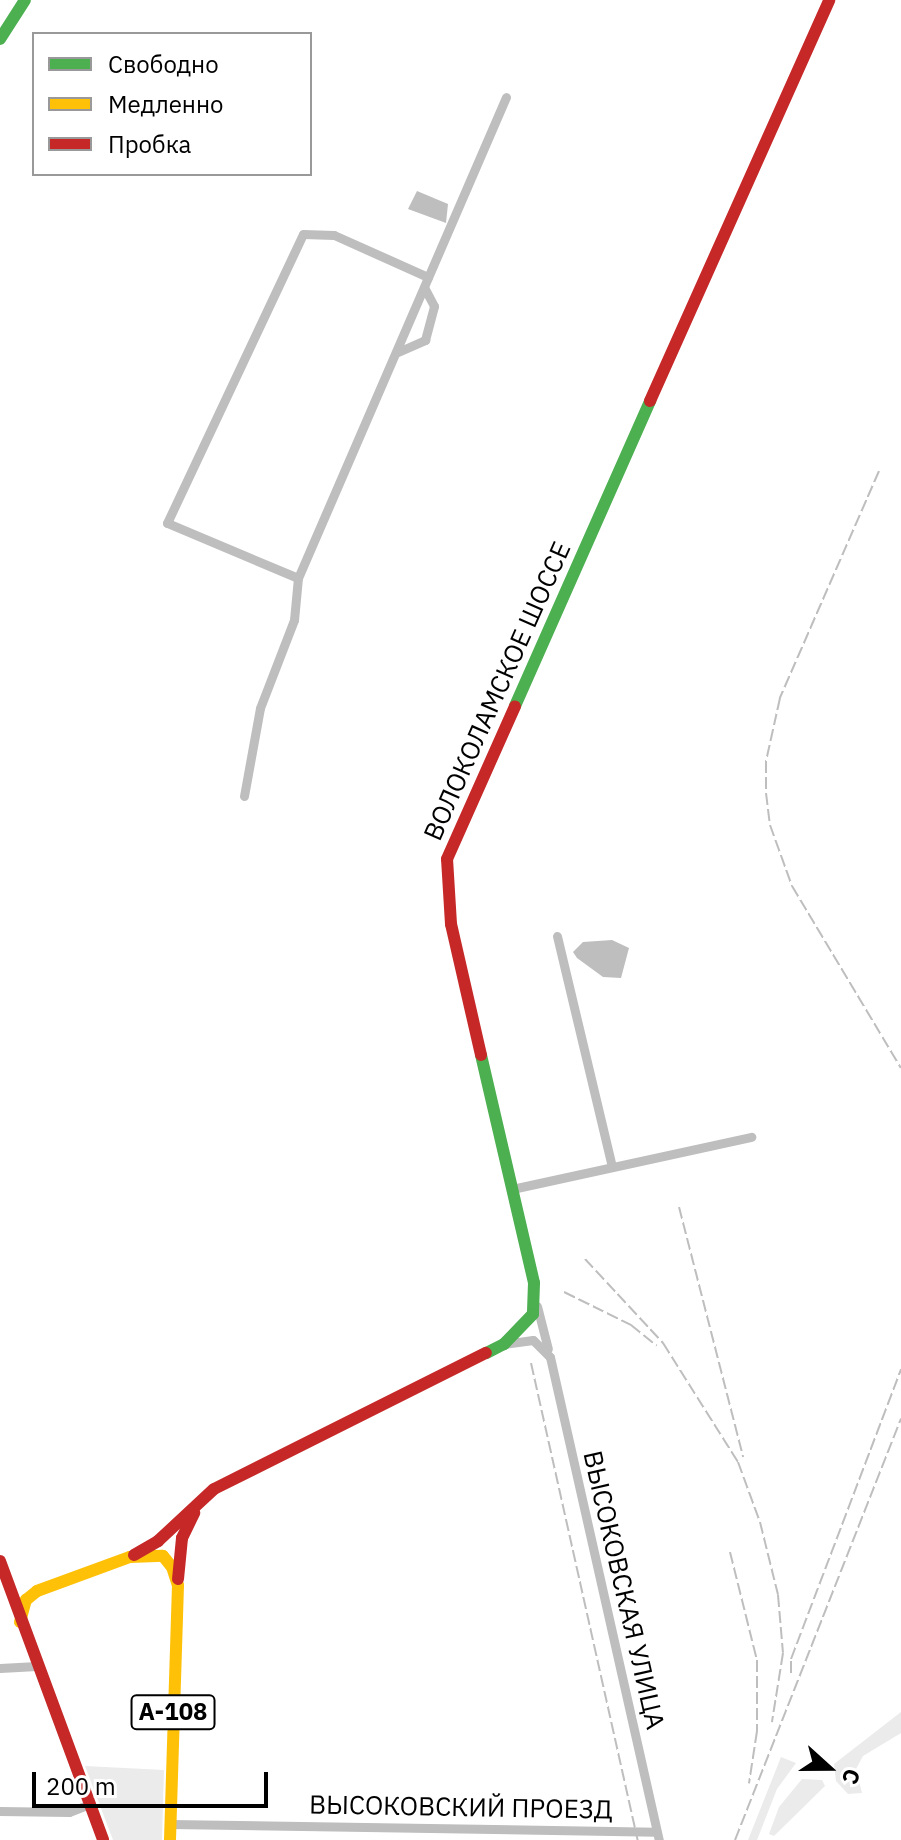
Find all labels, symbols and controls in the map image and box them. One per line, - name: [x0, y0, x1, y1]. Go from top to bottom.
- legend: [32, 32, 312, 176]
- text: Свободно: [108, 48, 219, 80]
- text: Медленно: [108, 88, 224, 120]
- text: Пробка: [108, 128, 191, 160]
- street label: ВОЛОКОЛАМСКОЕ ШОССЕ: [417, 537, 577, 845]
- street label: ВЫСОКОВСКАЯ УЛИЦА: [577, 1448, 671, 1732]
- road number: А-108: [129, 1692, 217, 1732]
- north arrow: [789, 1728, 869, 1808]
- scale bar: [36, 1756, 272, 1806]
- text: С: [836, 1765, 868, 1789]
- text: 200 m: [46, 1770, 116, 1802]
- street label: ВЫСОКОВСКИЙ ПРОЕЗД: [309, 1789, 613, 1825]

